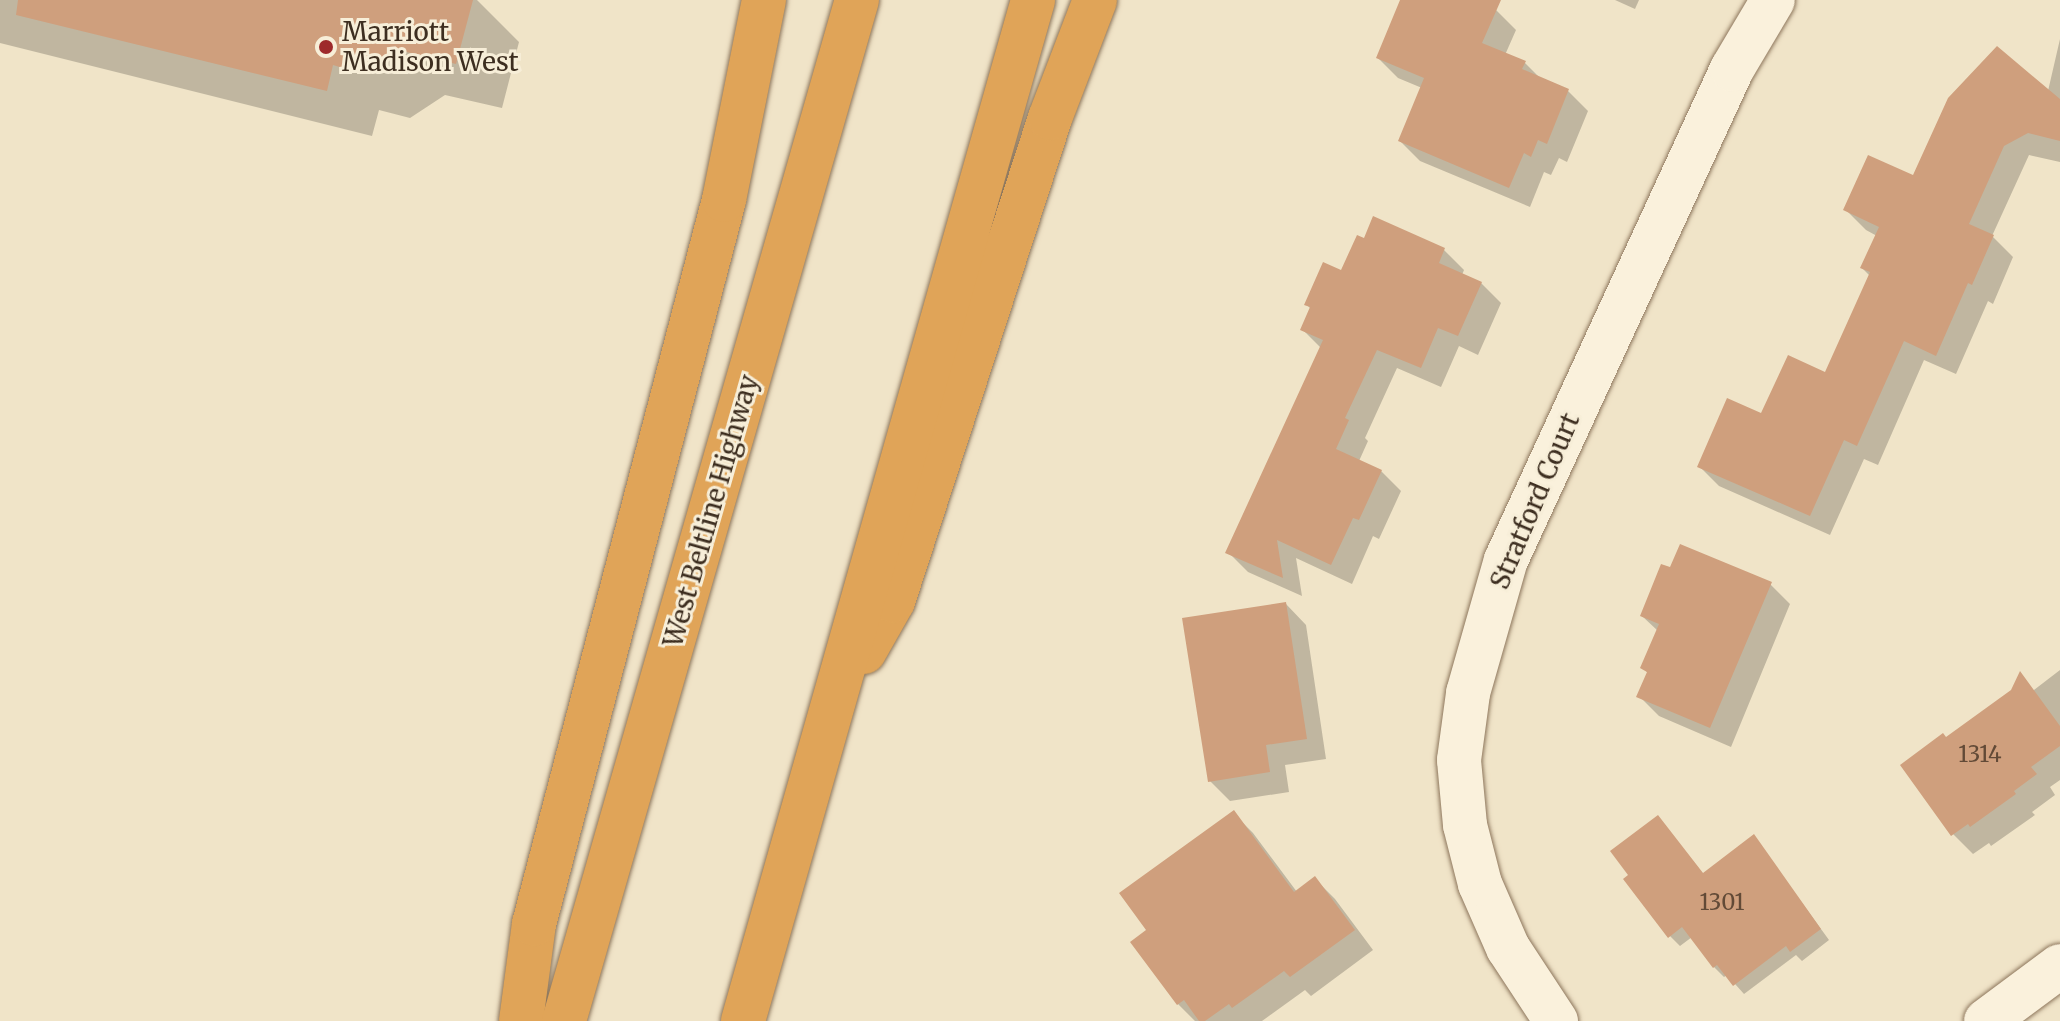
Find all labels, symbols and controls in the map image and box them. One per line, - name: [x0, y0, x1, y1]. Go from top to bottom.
- place label: Marriott Madison West: [342, 16, 519, 78]
- marker: Marriott Madison West: [317, 38, 335, 56]
- street label: West Beltline Highway: [657, 371, 765, 651]
- street label: Stratford Court: [1484, 408, 1586, 594]
- house number: 1314: [1958, 742, 2002, 768]
- house number: 1301: [1700, 890, 1744, 916]

